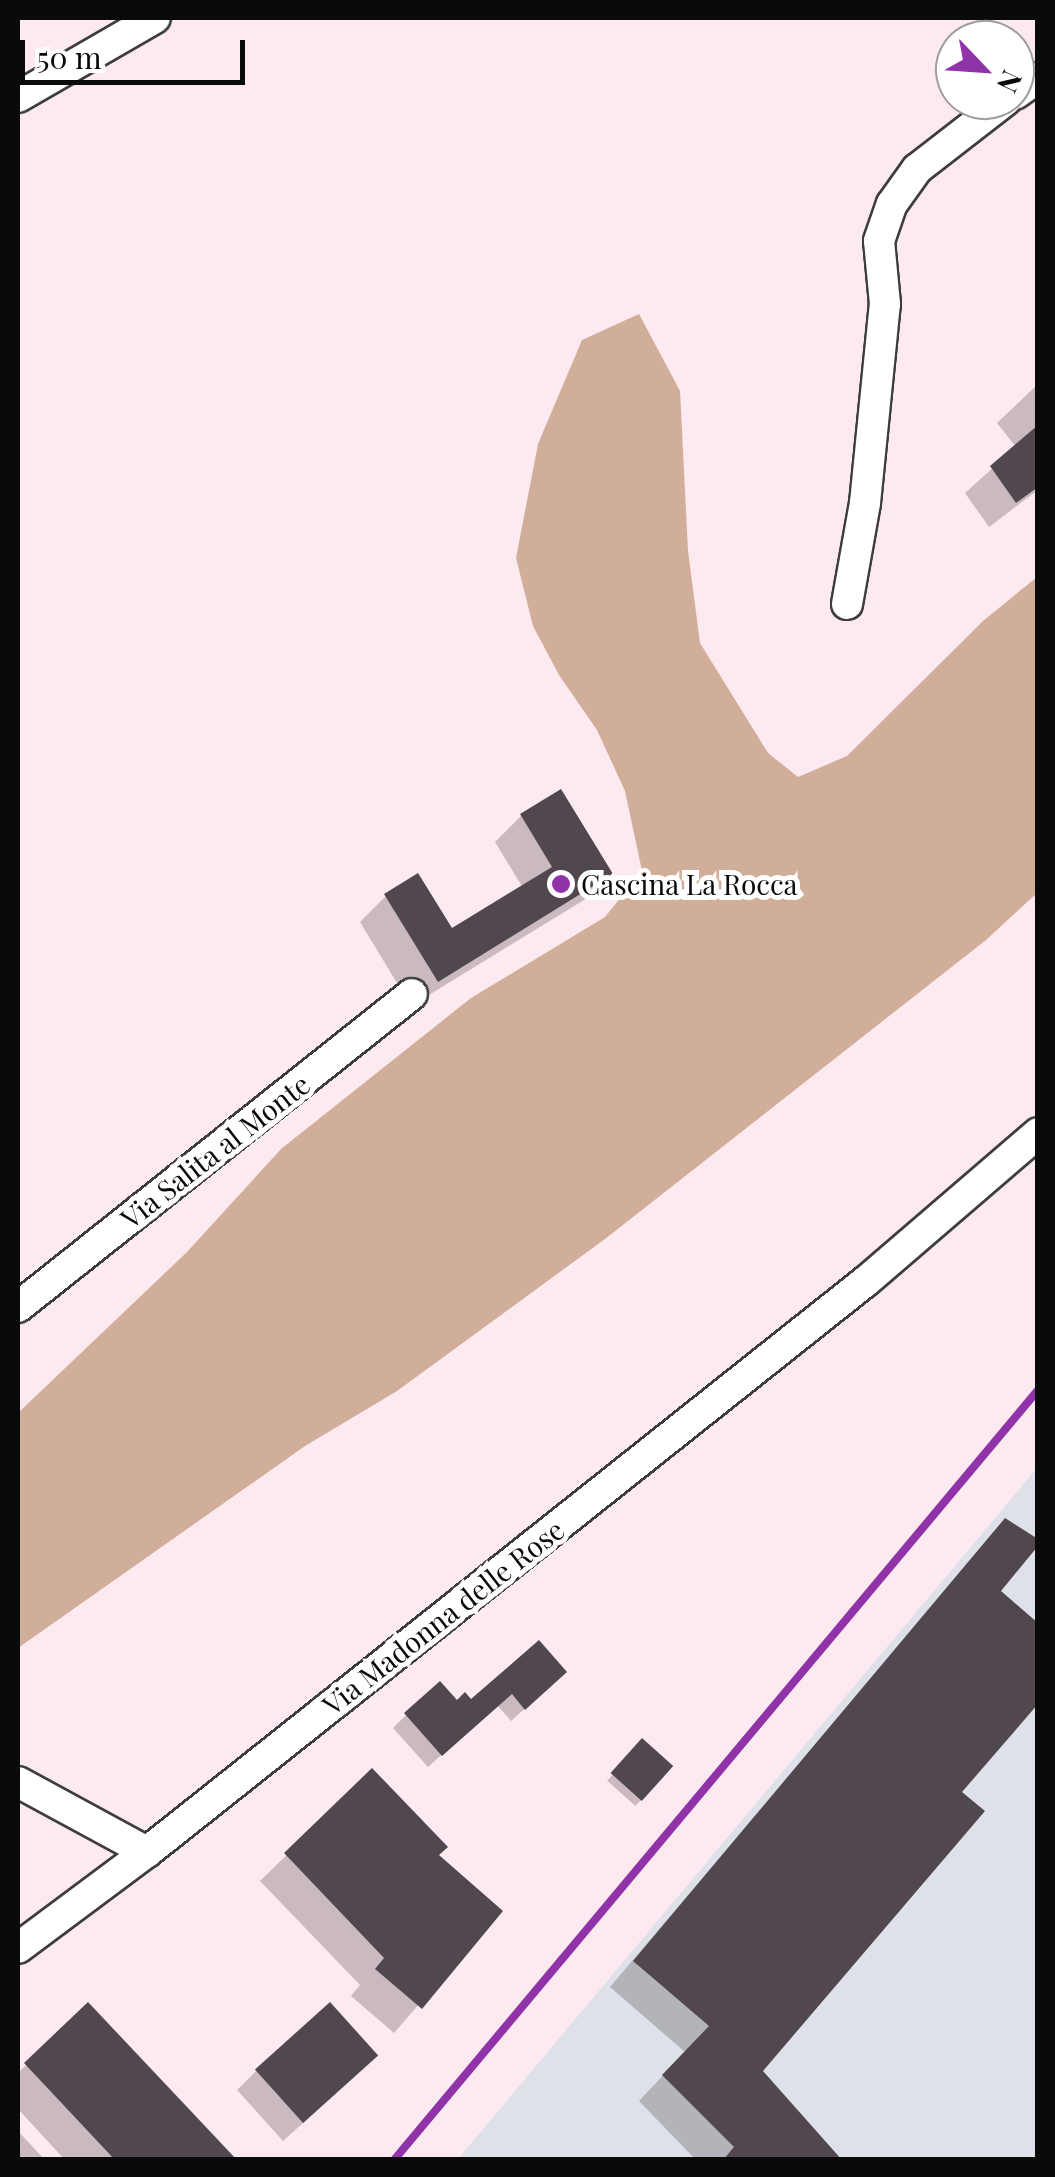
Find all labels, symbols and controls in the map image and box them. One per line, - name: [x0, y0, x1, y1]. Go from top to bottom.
- scale bar: [25, 20, 250, 82]
- north arrow: [935, 20, 1035, 120]
- text: 50 m: [37, 37, 102, 77]
- text: N: [990, 65, 1032, 99]
- place label: Cascina La Rocca: [581, 867, 798, 901]
- marker: Cascina La Rocca: [550, 873, 572, 895]
- street label: Via Salita al Monte: [114, 1067, 316, 1235]
- street label: Via Madonna delle Rose: [315, 1512, 571, 1722]

